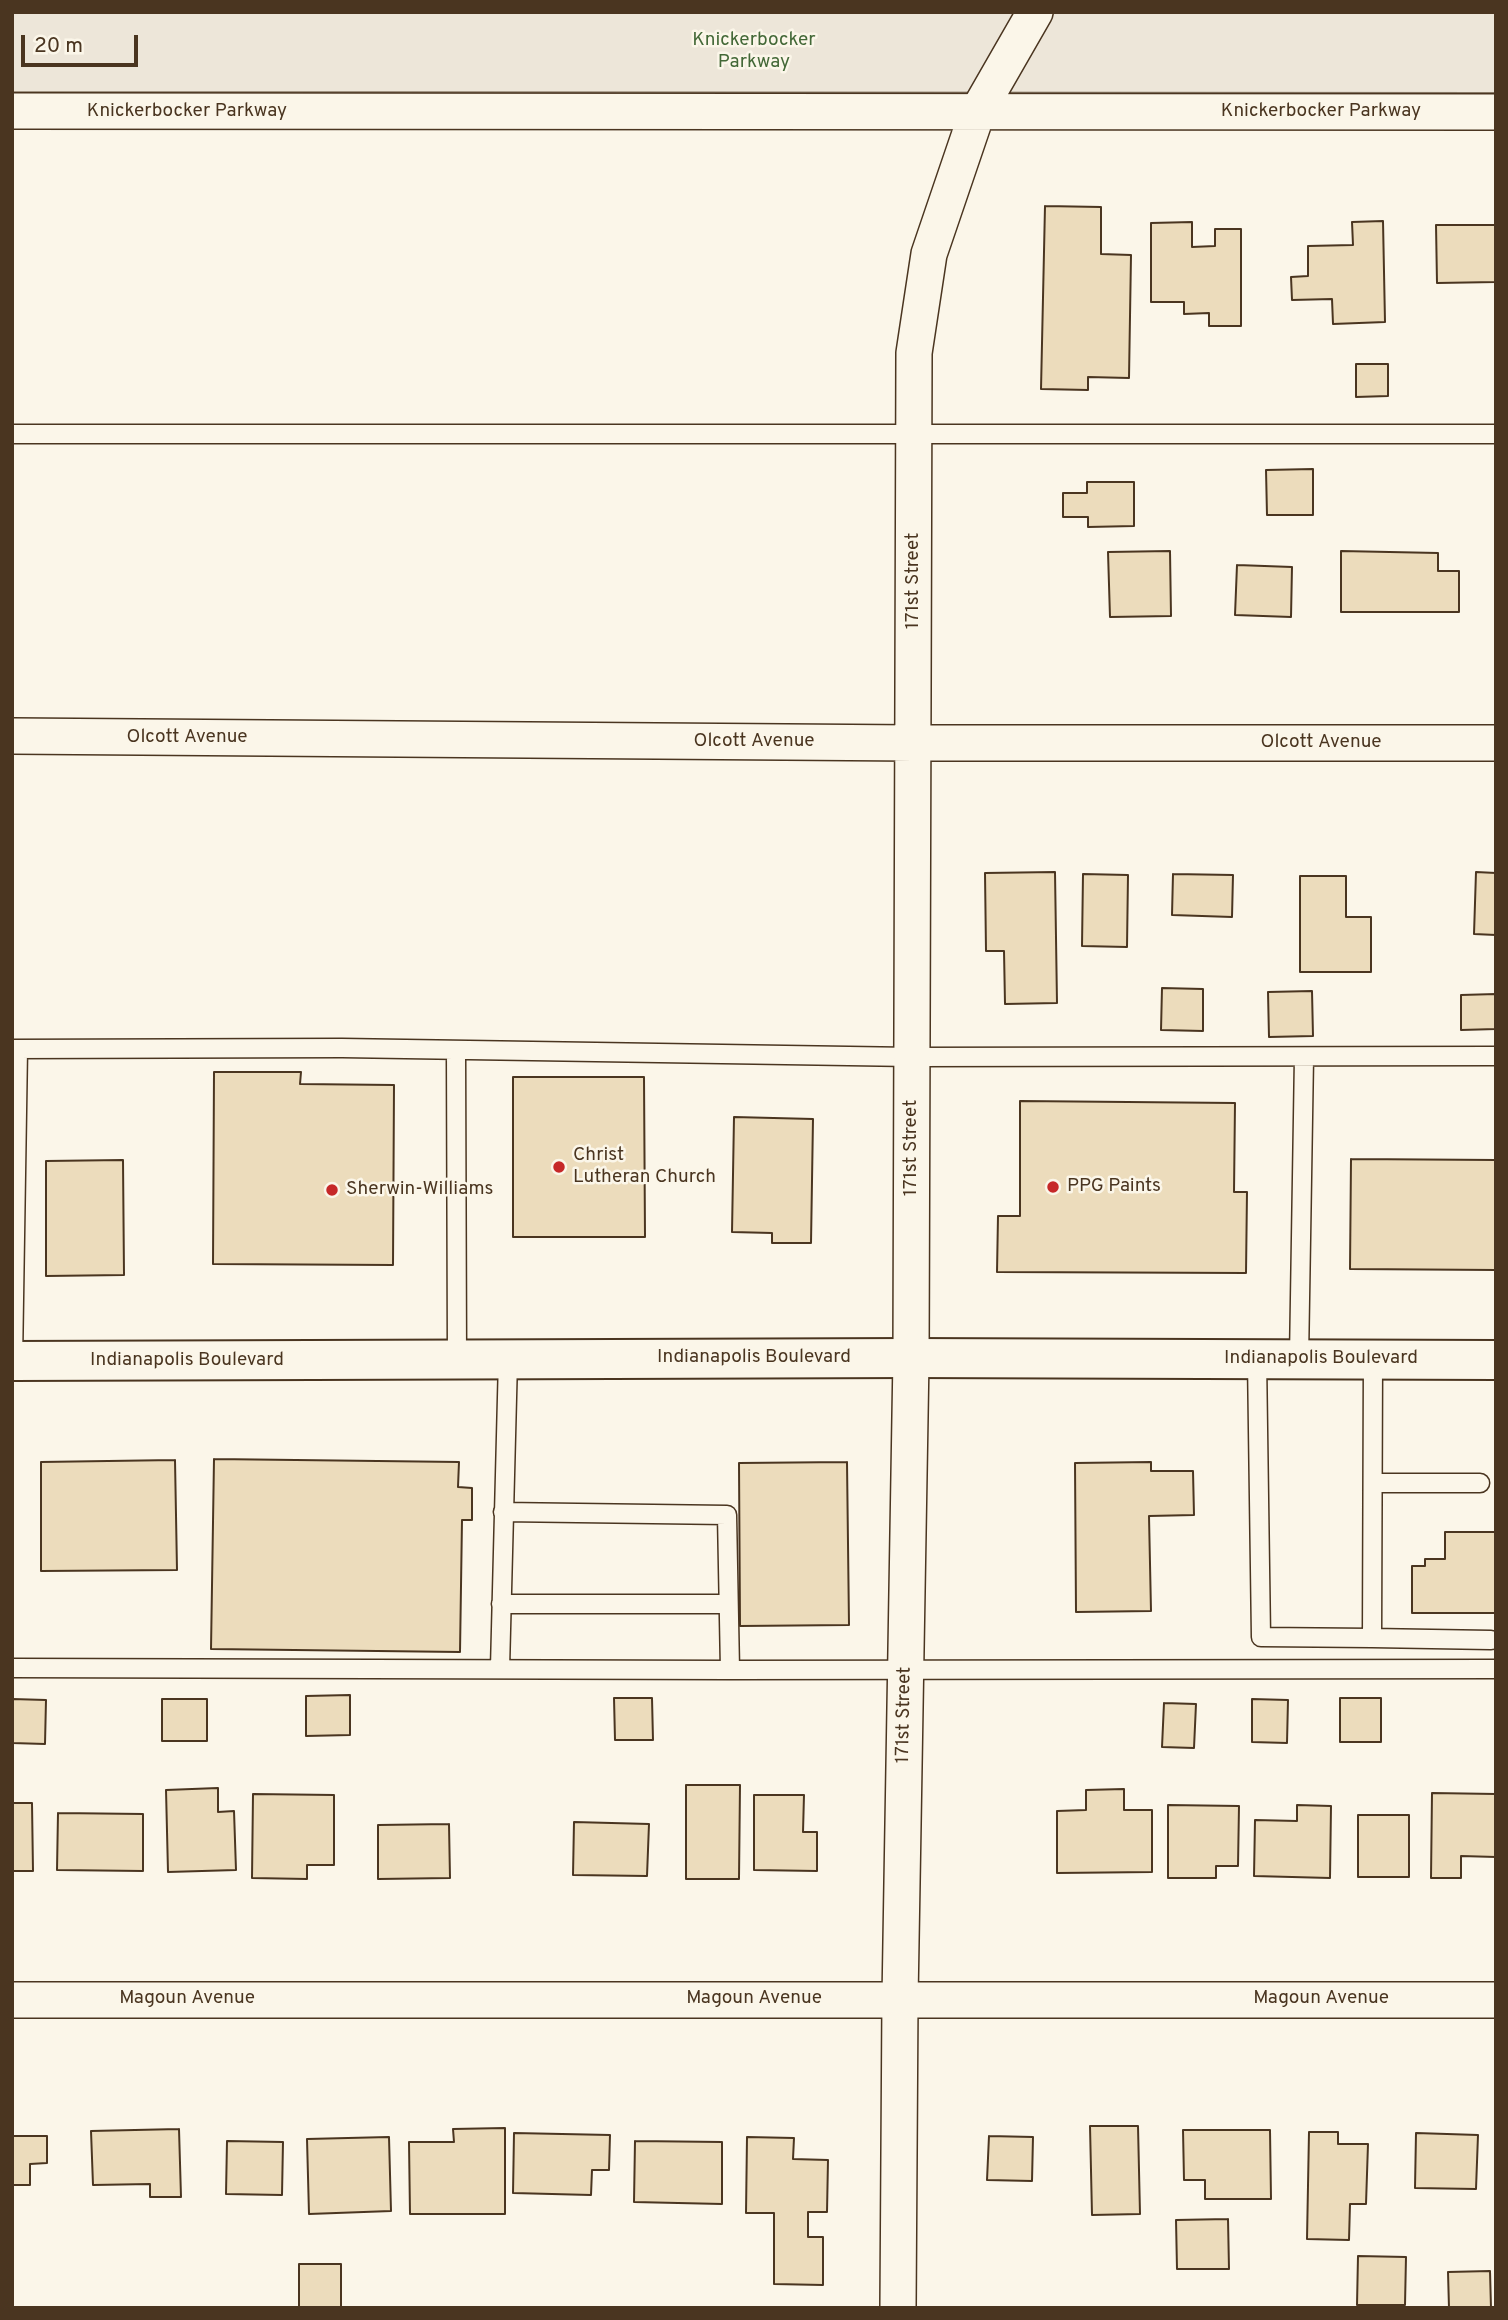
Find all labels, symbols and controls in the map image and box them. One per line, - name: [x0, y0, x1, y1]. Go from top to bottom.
- scale bar: [24, 21, 142, 65]
- park label: Knickerbocker Parkway: [692, 30, 816, 74]
- text: 20 m: [34, 33, 83, 60]
- street label: Knickerbocker Parkway: [87, 101, 287, 123]
- street label: Knickerbocker Parkway: [1221, 101, 1421, 123]
- street label: 171st Street: [903, 533, 925, 629]
- street label: Olcott Avenue: [127, 727, 247, 749]
- street label: Olcott Avenue: [694, 731, 814, 753]
- street label: Olcott Avenue: [1261, 732, 1381, 754]
- street label: 171st Street: [901, 1100, 923, 1196]
- place label: Christ Lutheran Church: [573, 1145, 716, 1189]
- marker: Christ Lutheran Church: [551, 1159, 567, 1175]
- place label: PPG Paints: [1067, 1176, 1161, 1198]
- place label: Sherwin-Williams: [346, 1179, 493, 1201]
- marker: PPG Paints: [1045, 1179, 1061, 1195]
- marker: Sherwin-Williams: [324, 1182, 340, 1198]
- street label: Indianapolis Boulevard: [657, 1347, 851, 1369]
- street label: Indianapolis Boulevard: [1224, 1348, 1418, 1370]
- street label: Indianapolis Boulevard: [90, 1350, 284, 1372]
- street label: 171st Street: [893, 1666, 917, 1764]
- street label: Magoun Avenue: [119, 1988, 255, 2010]
- street label: Magoun Avenue: [686, 1988, 822, 2010]
- street label: Magoun Avenue: [1253, 1988, 1389, 2010]

